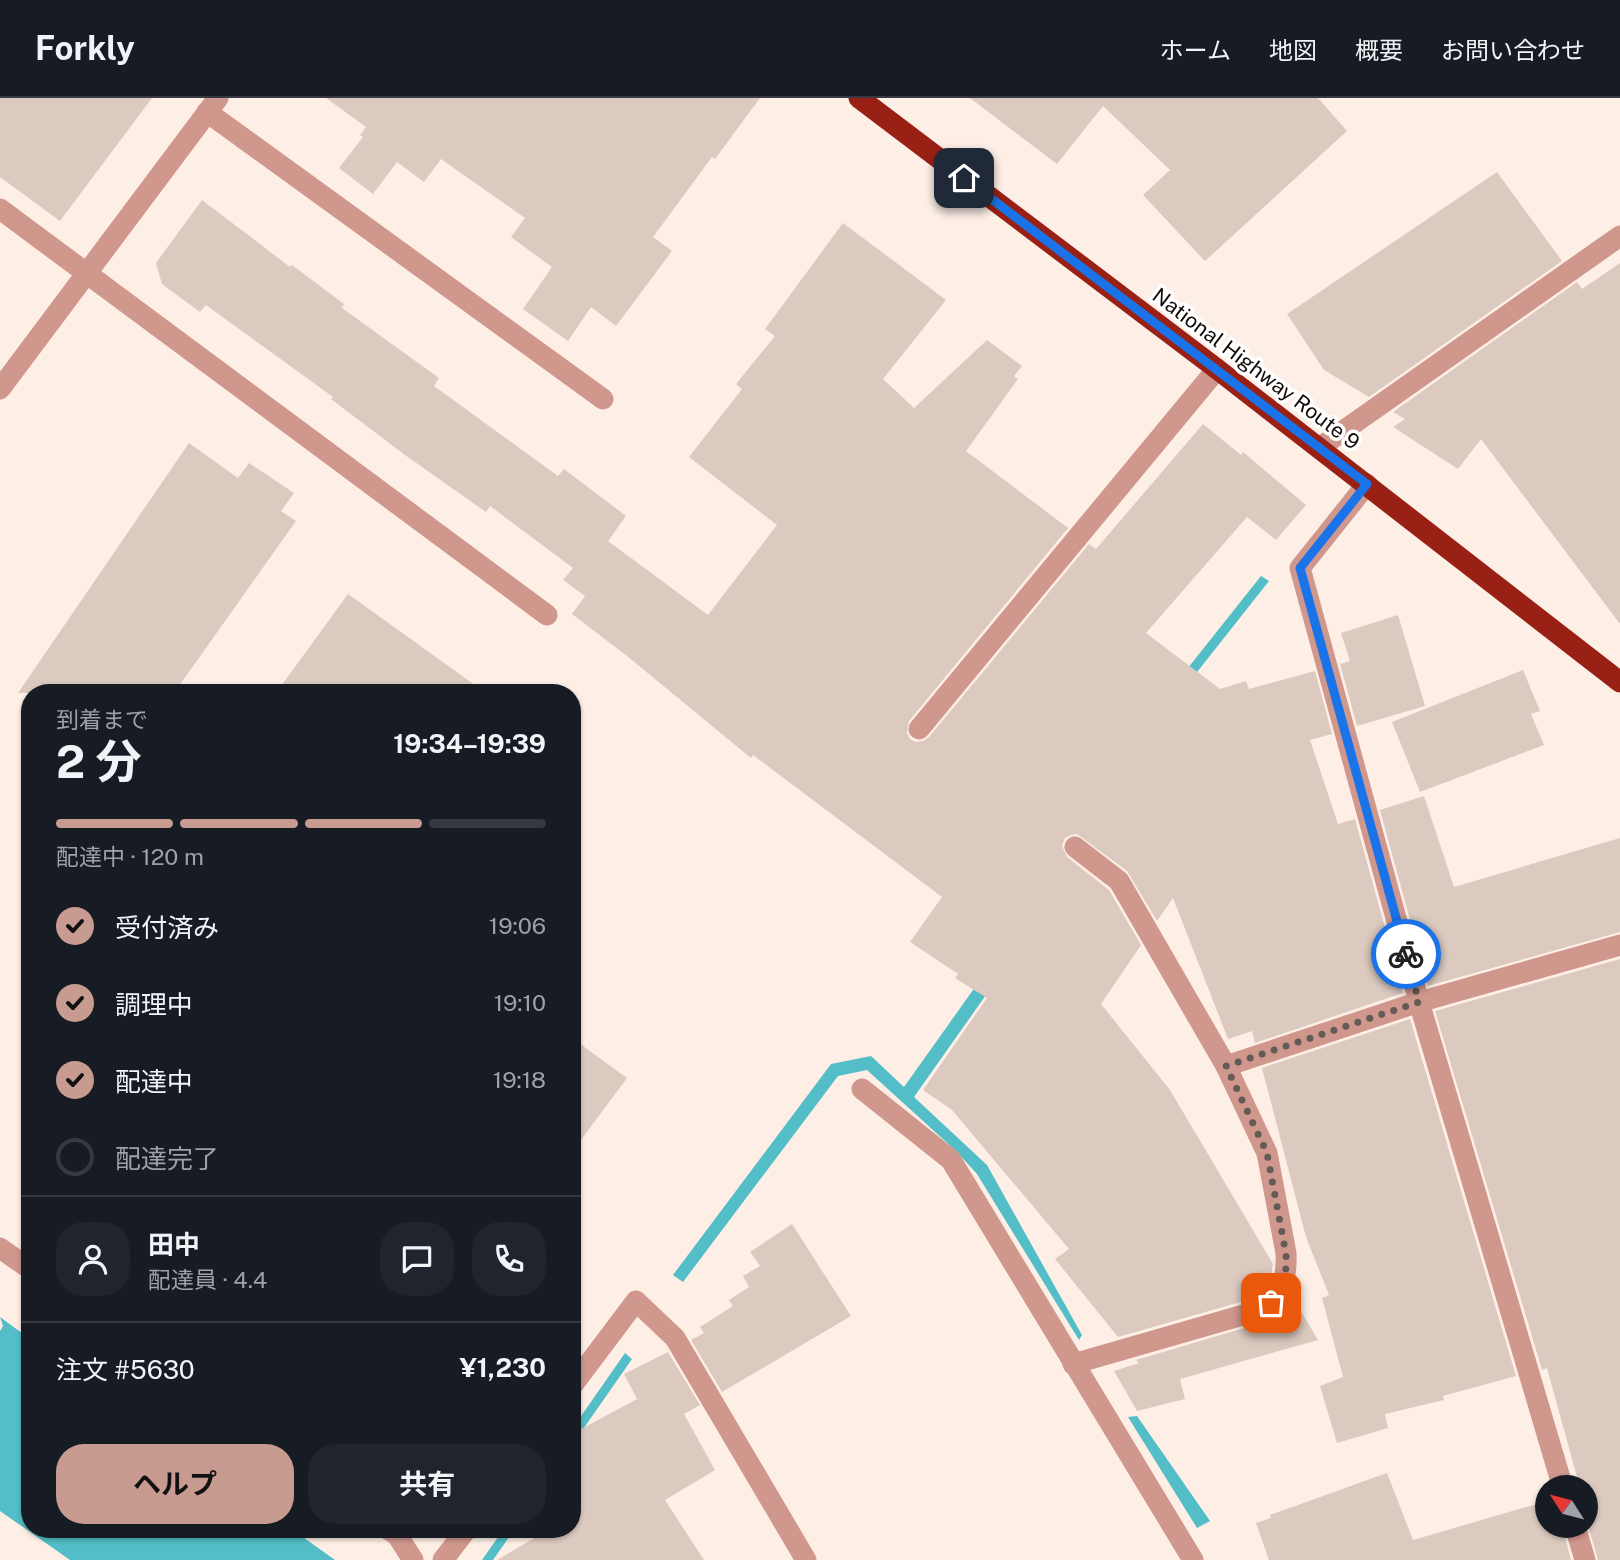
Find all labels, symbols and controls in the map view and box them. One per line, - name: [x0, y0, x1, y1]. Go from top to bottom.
- text: Forkly: [35, 29, 135, 67]
- text: ホーム: [1160, 36, 1231, 64]
- text: 地図: [1269, 36, 1317, 64]
- text: 概要: [1355, 36, 1403, 64]
- text: お問い合わせ: [1441, 36, 1585, 64]
- pin: [934, 148, 994, 208]
- icon: home: [945, 159, 983, 197]
- street label: National Highway Route 9: [1148, 283, 1365, 455]
- text: 到着まで: [56, 706, 148, 733]
- text: 19:34–19:39: [393, 728, 546, 759]
- text: 2 分: [56, 734, 142, 788]
- text: 配達中 · 120 m: [56, 843, 204, 870]
- icon: check: [56, 907, 94, 945]
- text: 受付済み: [115, 912, 219, 943]
- text: 19:06: [489, 912, 546, 939]
- courier: [1371, 919, 1441, 989]
- icon: bike: [1387, 935, 1425, 973]
- icon: check: [56, 984, 94, 1022]
- text: 調理中: [115, 989, 193, 1020]
- text: 19:10: [494, 989, 546, 1016]
- icon: check: [56, 1061, 94, 1099]
- text: 配達中: [115, 1066, 193, 1097]
- text: 19:18: [493, 1066, 546, 1093]
- text: 配達完了: [115, 1143, 219, 1174]
- button: person: [56, 1222, 130, 1296]
- button: chat: [380, 1222, 454, 1296]
- button: phone: [472, 1222, 546, 1296]
- text: 田中: [148, 1229, 200, 1260]
- text: 配達員 · 4.4: [148, 1266, 267, 1293]
- pin: [1241, 1273, 1301, 1333]
- icon: bag: [1252, 1284, 1290, 1322]
- text: ¥1,230: [460, 1352, 546, 1383]
- text: 注文 #5630: [56, 1354, 195, 1385]
- button: ヘルプ: [56, 1444, 294, 1524]
- button: 共有: [308, 1444, 546, 1524]
- north arrow: [1535, 1475, 1598, 1538]
- map controls: [1535, 1475, 1598, 1538]

